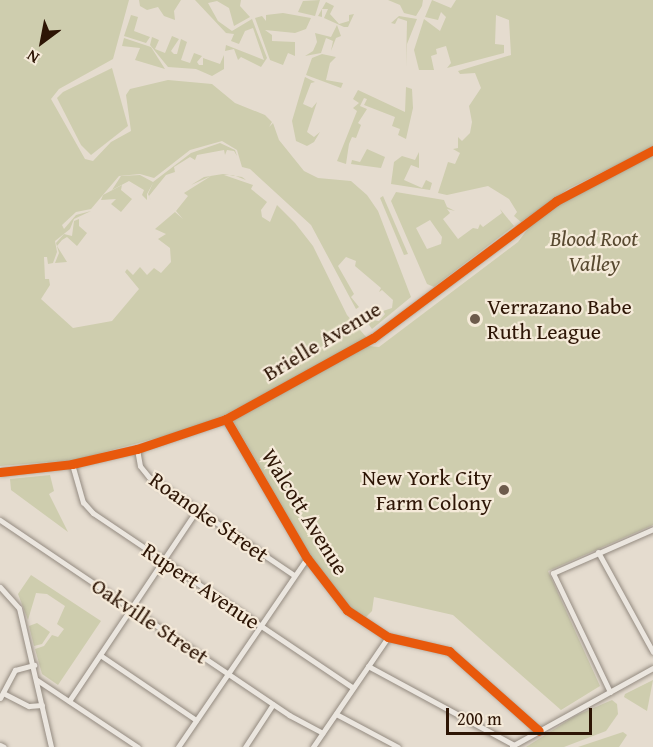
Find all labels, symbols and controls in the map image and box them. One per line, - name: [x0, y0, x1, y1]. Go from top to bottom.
- north arrow: [12, 12, 72, 72]
- text: N: [22, 44, 43, 70]
- park label: Blood Root Valley: [550, 225, 638, 276]
- place label: Verrazano Babe Ruth League: [487, 293, 632, 344]
- street label: Brielle Avenue: [258, 295, 386, 387]
- marker: Verrazano Babe Ruth League: [468, 312, 482, 326]
- street label: Walcott Avenue: [256, 444, 354, 580]
- place label: New York City Farm Colony: [362, 464, 492, 516]
- street label: Roanoke Street: [144, 466, 274, 568]
- marker: New York City Farm Colony: [497, 483, 511, 497]
- street label: Rupert Avenue: [137, 537, 265, 635]
- street label: Oakville Street: [87, 572, 213, 670]
- scale bar: [449, 696, 594, 734]
- text: 200 m: [457, 705, 502, 732]

